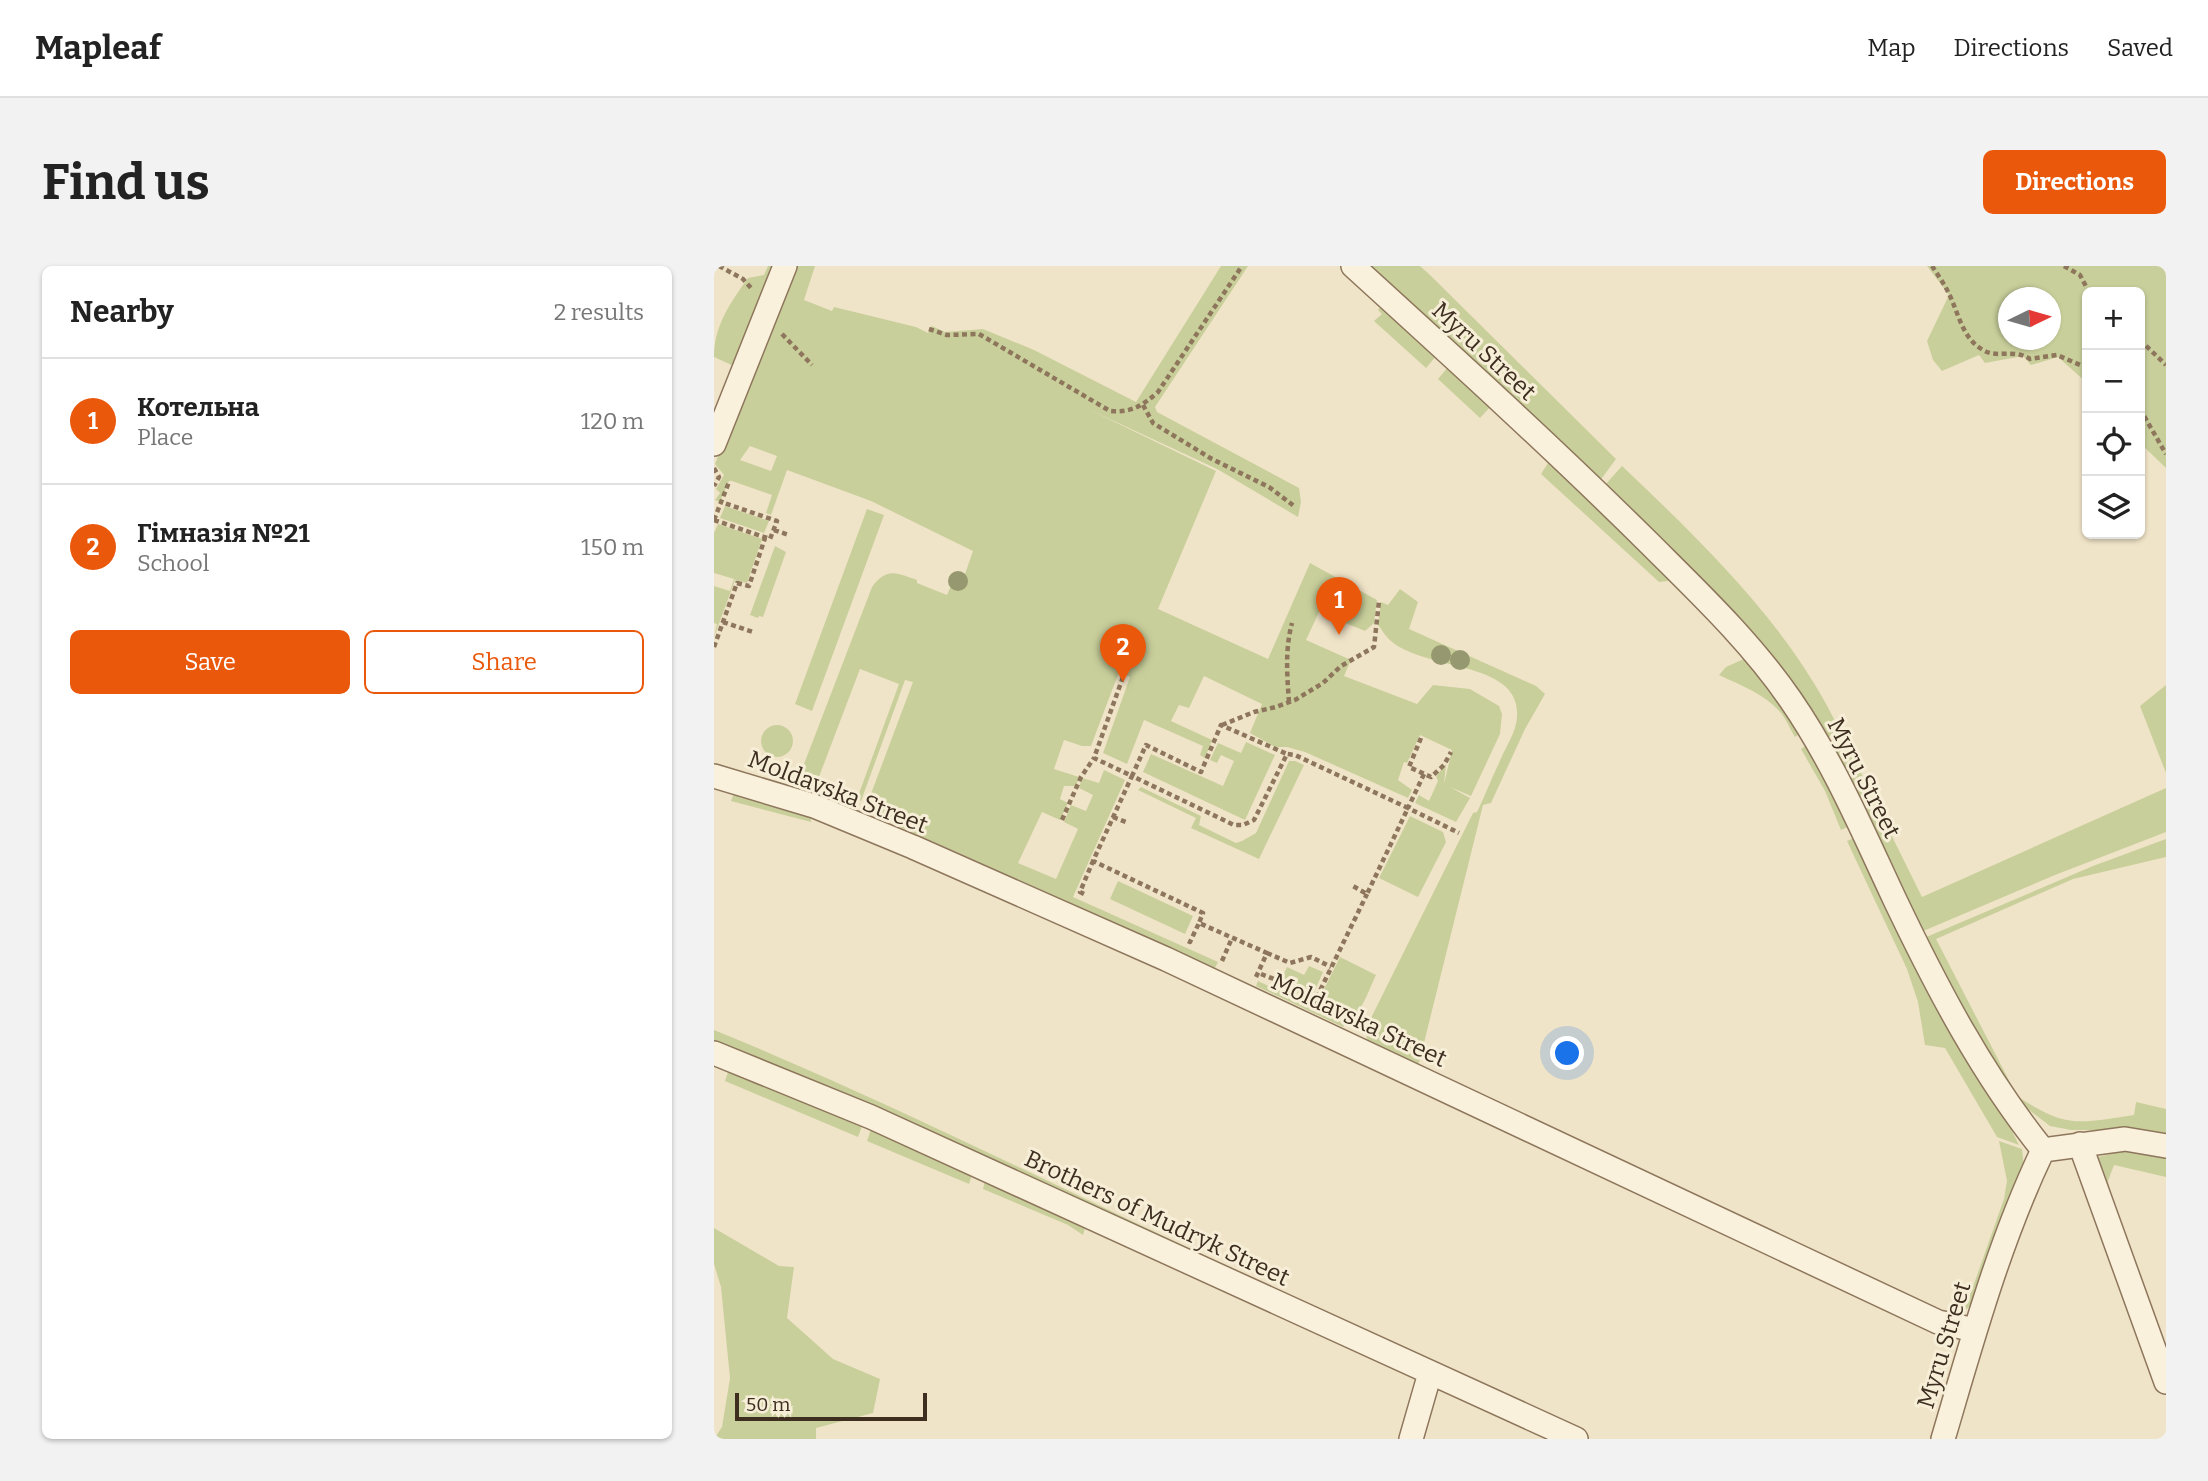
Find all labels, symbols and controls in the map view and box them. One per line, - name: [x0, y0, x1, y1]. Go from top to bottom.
- text: Mapleaf: [35, 28, 161, 68]
- text: Map: [1867, 34, 1916, 62]
- text: Directions: [1954, 34, 2069, 62]
- text: Saved: [2107, 34, 2173, 62]
- button: Directions: [1983, 150, 2166, 214]
- text: Find us: [42, 153, 210, 212]
- north arrow: [1998, 287, 2061, 350]
- map controls: [2082, 287, 2145, 539]
- button: +: [2082, 287, 2145, 350]
- text: Nearby: [70, 294, 174, 330]
- street label: Myru Street: [1426, 296, 1542, 406]
- text: 2 results: [554, 298, 644, 326]
- button: −: [2082, 350, 2145, 413]
- text: Котельна: [137, 392, 259, 423]
- text: 1: [88, 407, 98, 435]
- text: 120 m: [581, 407, 644, 435]
- button: locate: [2082, 413, 2145, 476]
- text: Place: [137, 423, 193, 451]
- button: layers: [2082, 476, 2145, 539]
- text: Гімназія №21: [137, 518, 310, 549]
- text: 2: [87, 533, 99, 561]
- text: 150 m: [581, 533, 644, 561]
- text: School: [137, 549, 209, 577]
- pin: 1: [1316, 577, 1362, 635]
- pin: 2: [1100, 624, 1146, 682]
- button: Save: [70, 630, 350, 694]
- button: Share: [364, 630, 644, 694]
- street label: Myru Street: [1822, 713, 1906, 843]
- street label: Moldavska Street: [744, 745, 932, 839]
- street label: Moldavska Street: [1267, 967, 1451, 1073]
- your location: [1550, 1036, 1584, 1070]
- street label: Brothers of Mudryk Street: [1020, 1144, 1294, 1292]
- street label: Myru Street: [1911, 1278, 1977, 1412]
- scale bar: [735, 1390, 928, 1422]
- text: 50 m: [746, 1393, 790, 1416]

